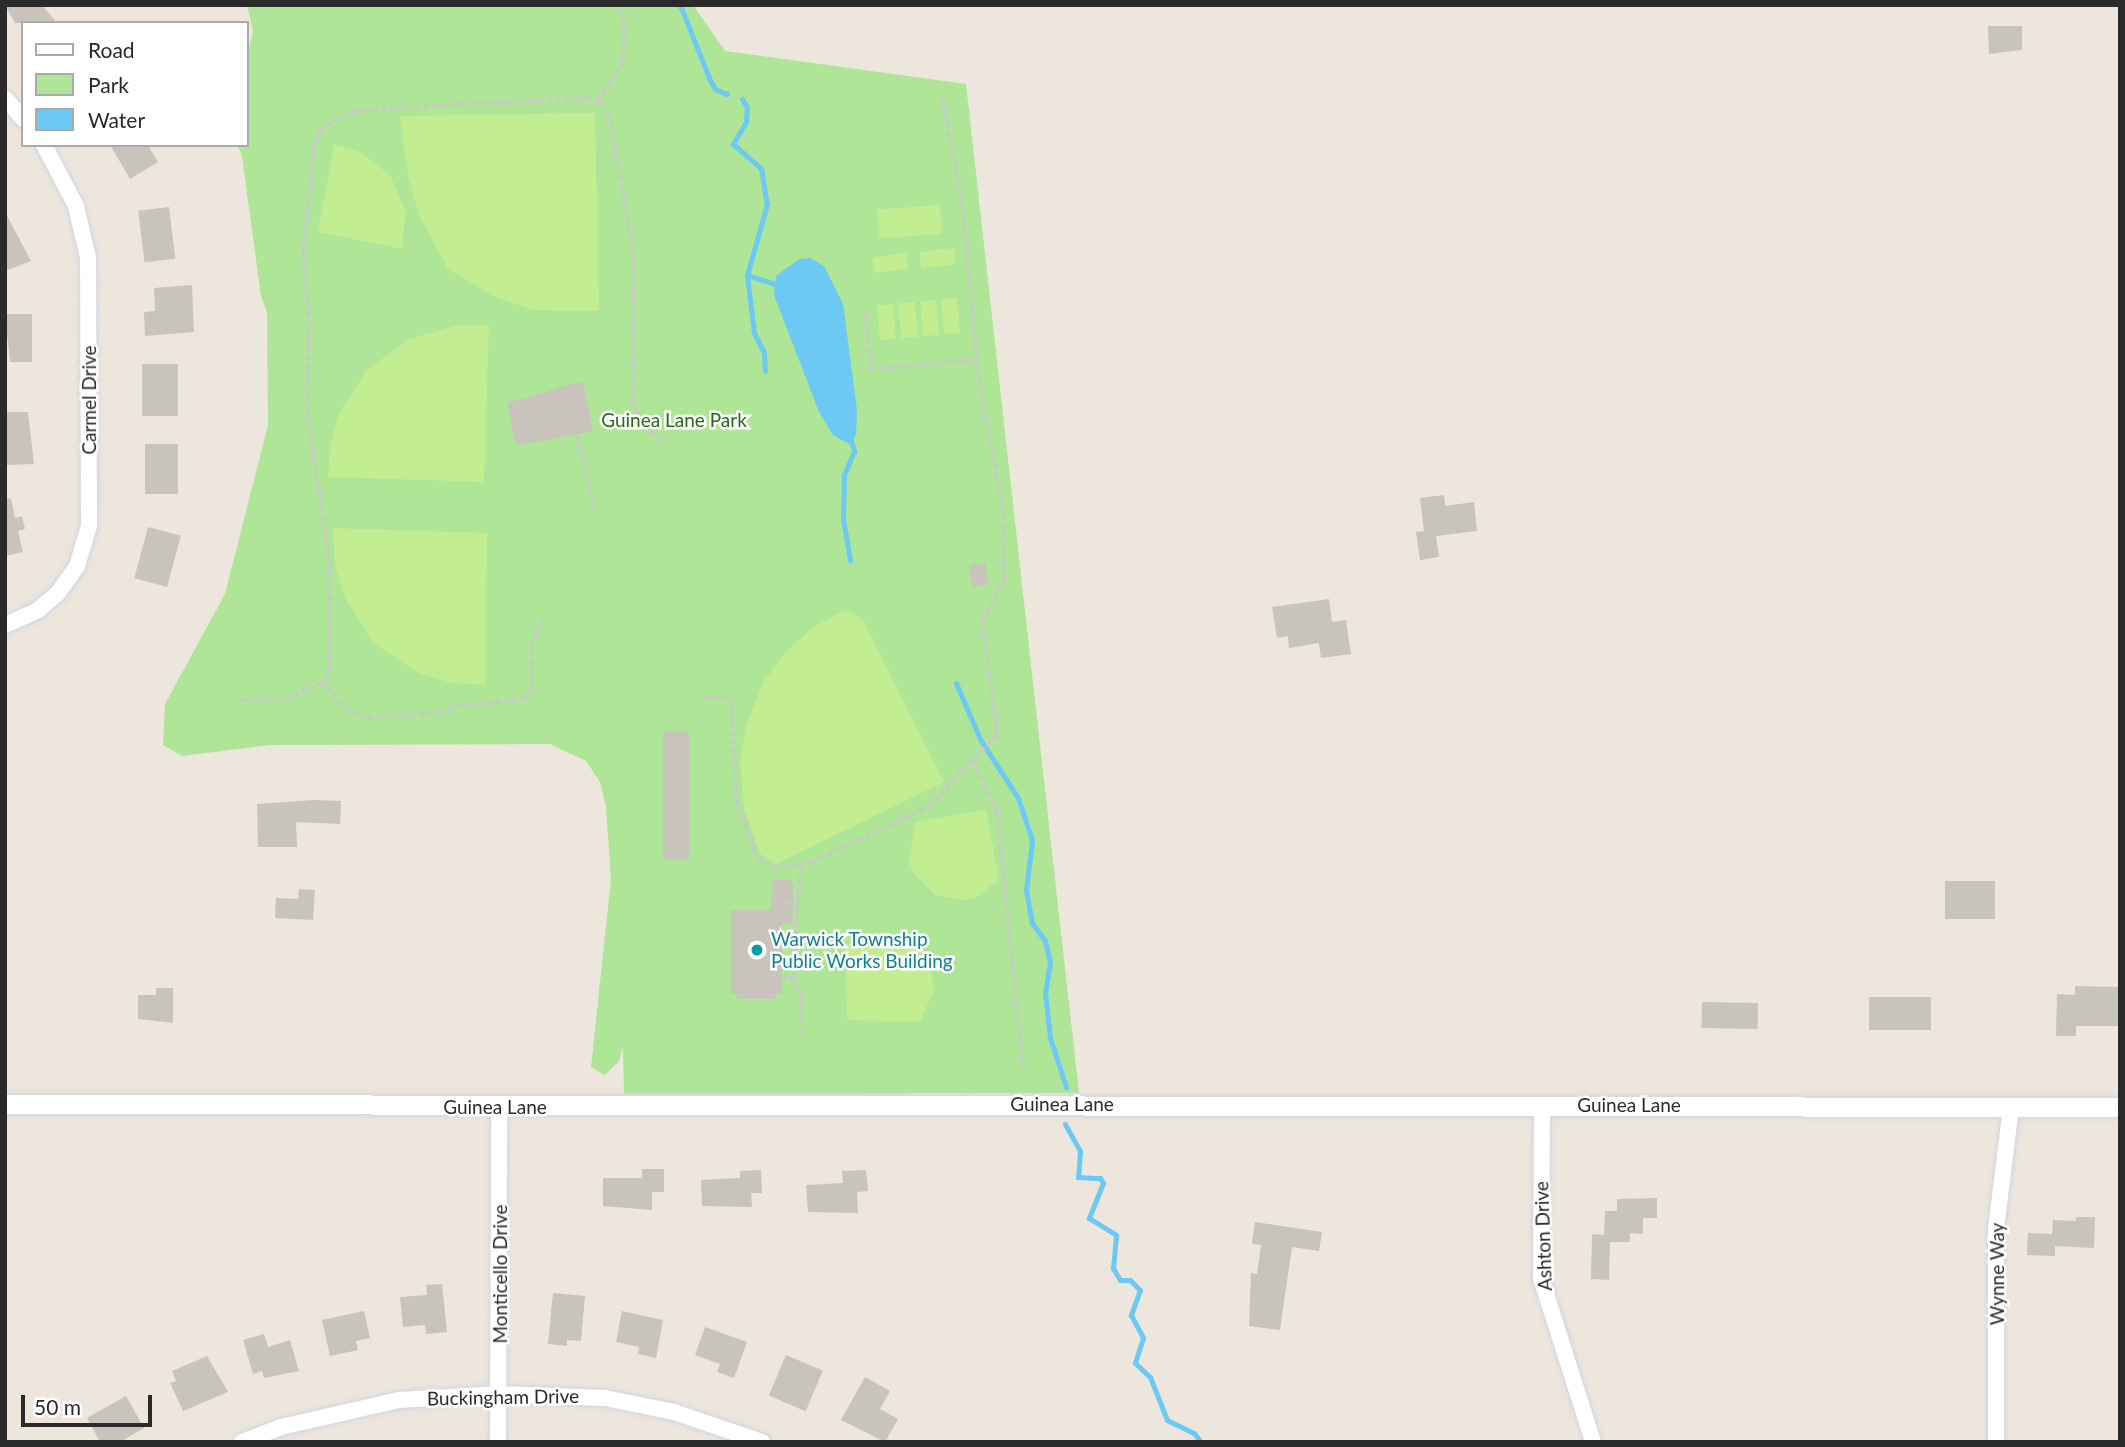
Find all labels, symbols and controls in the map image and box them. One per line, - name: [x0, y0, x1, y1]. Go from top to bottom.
- legend: [21, 21, 248, 147]
- text: Road: [88, 37, 135, 62]
- text: Park: [88, 72, 129, 97]
- text: Water: [88, 107, 145, 132]
- street label: Carmel Drive: [78, 345, 100, 455]
- park label: Guinea Lane Park: [601, 409, 747, 431]
- place label: Warwick Township Public Works Building: [771, 928, 953, 972]
- marker: Warwick Township Public Works Building: [749, 942, 765, 958]
- street label: Guinea Lane: [1010, 1093, 1114, 1115]
- street label: Guinea Lane: [1577, 1094, 1681, 1116]
- street label: Guinea Lane: [443, 1096, 547, 1118]
- street label: Ashton Drive: [1530, 1181, 1556, 1291]
- street label: Monticello Drive: [489, 1204, 511, 1344]
- street label: Wynne Way: [1986, 1223, 2008, 1325]
- scale bar: [24, 1380, 156, 1424]
- street label: Buckingham Drive: [427, 1384, 579, 1410]
- text: 50 m: [34, 1394, 81, 1419]

